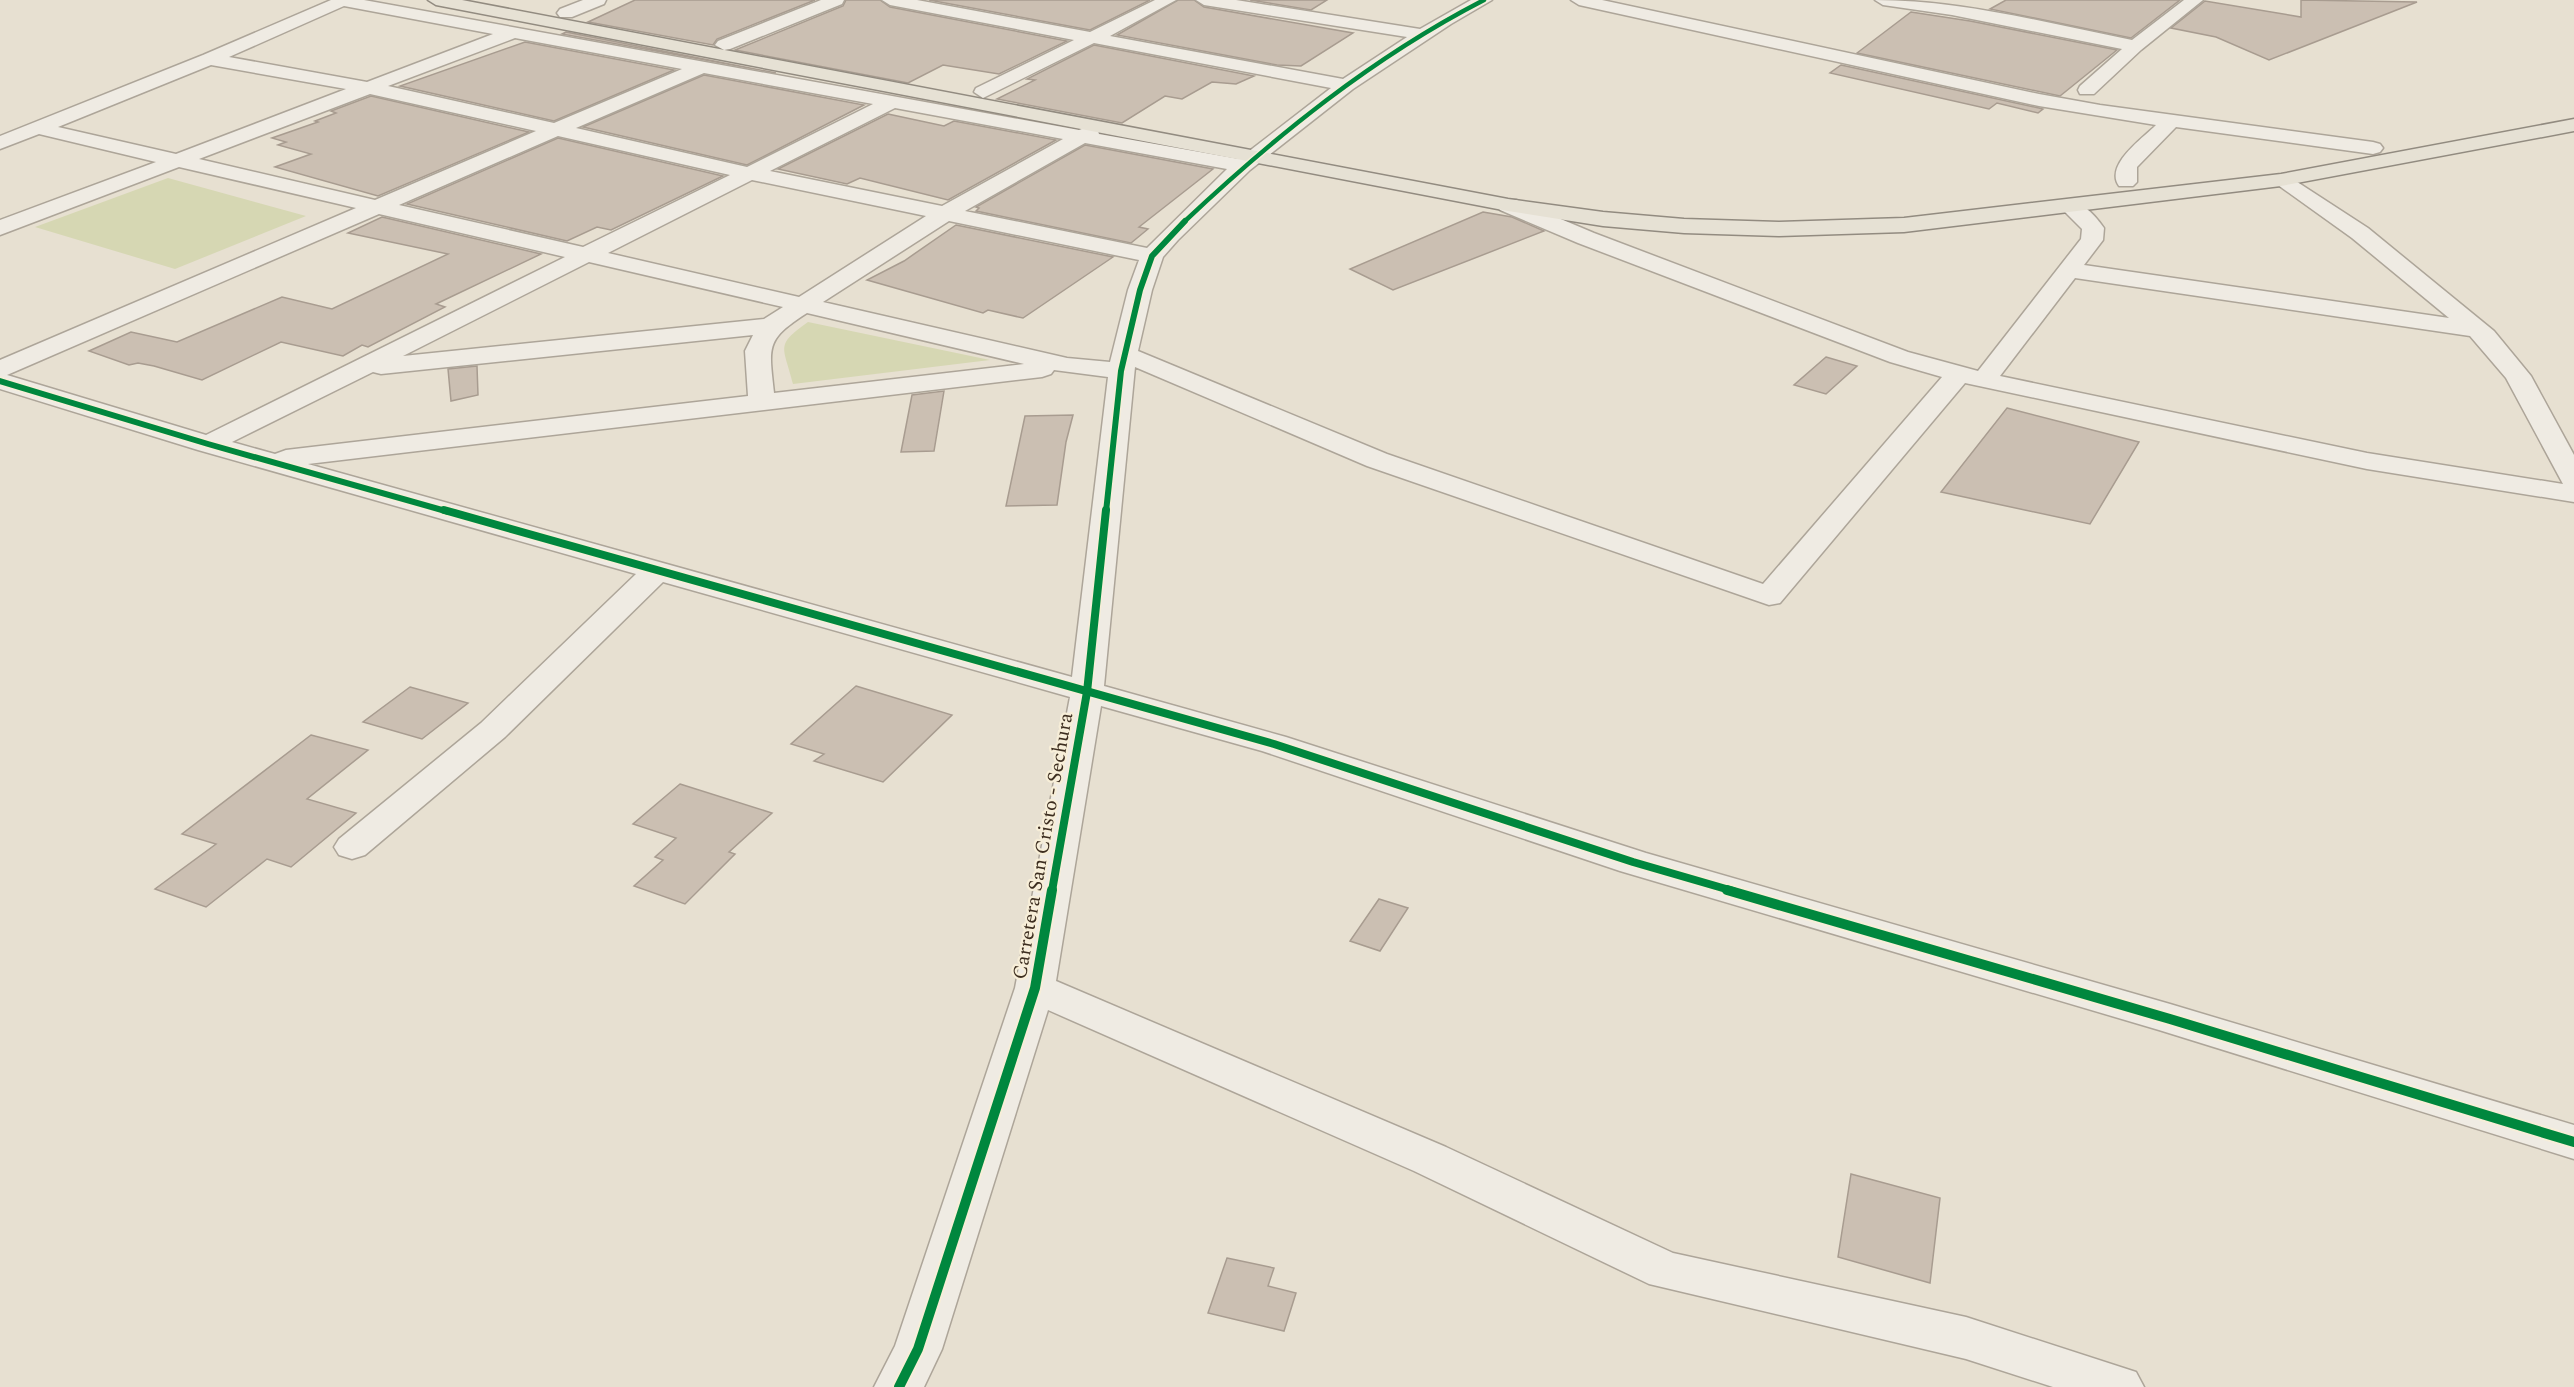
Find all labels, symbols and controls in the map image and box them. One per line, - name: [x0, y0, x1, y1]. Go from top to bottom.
- street label: Carretera San Cristo - Sechura: [1005, 710, 1081, 982]

